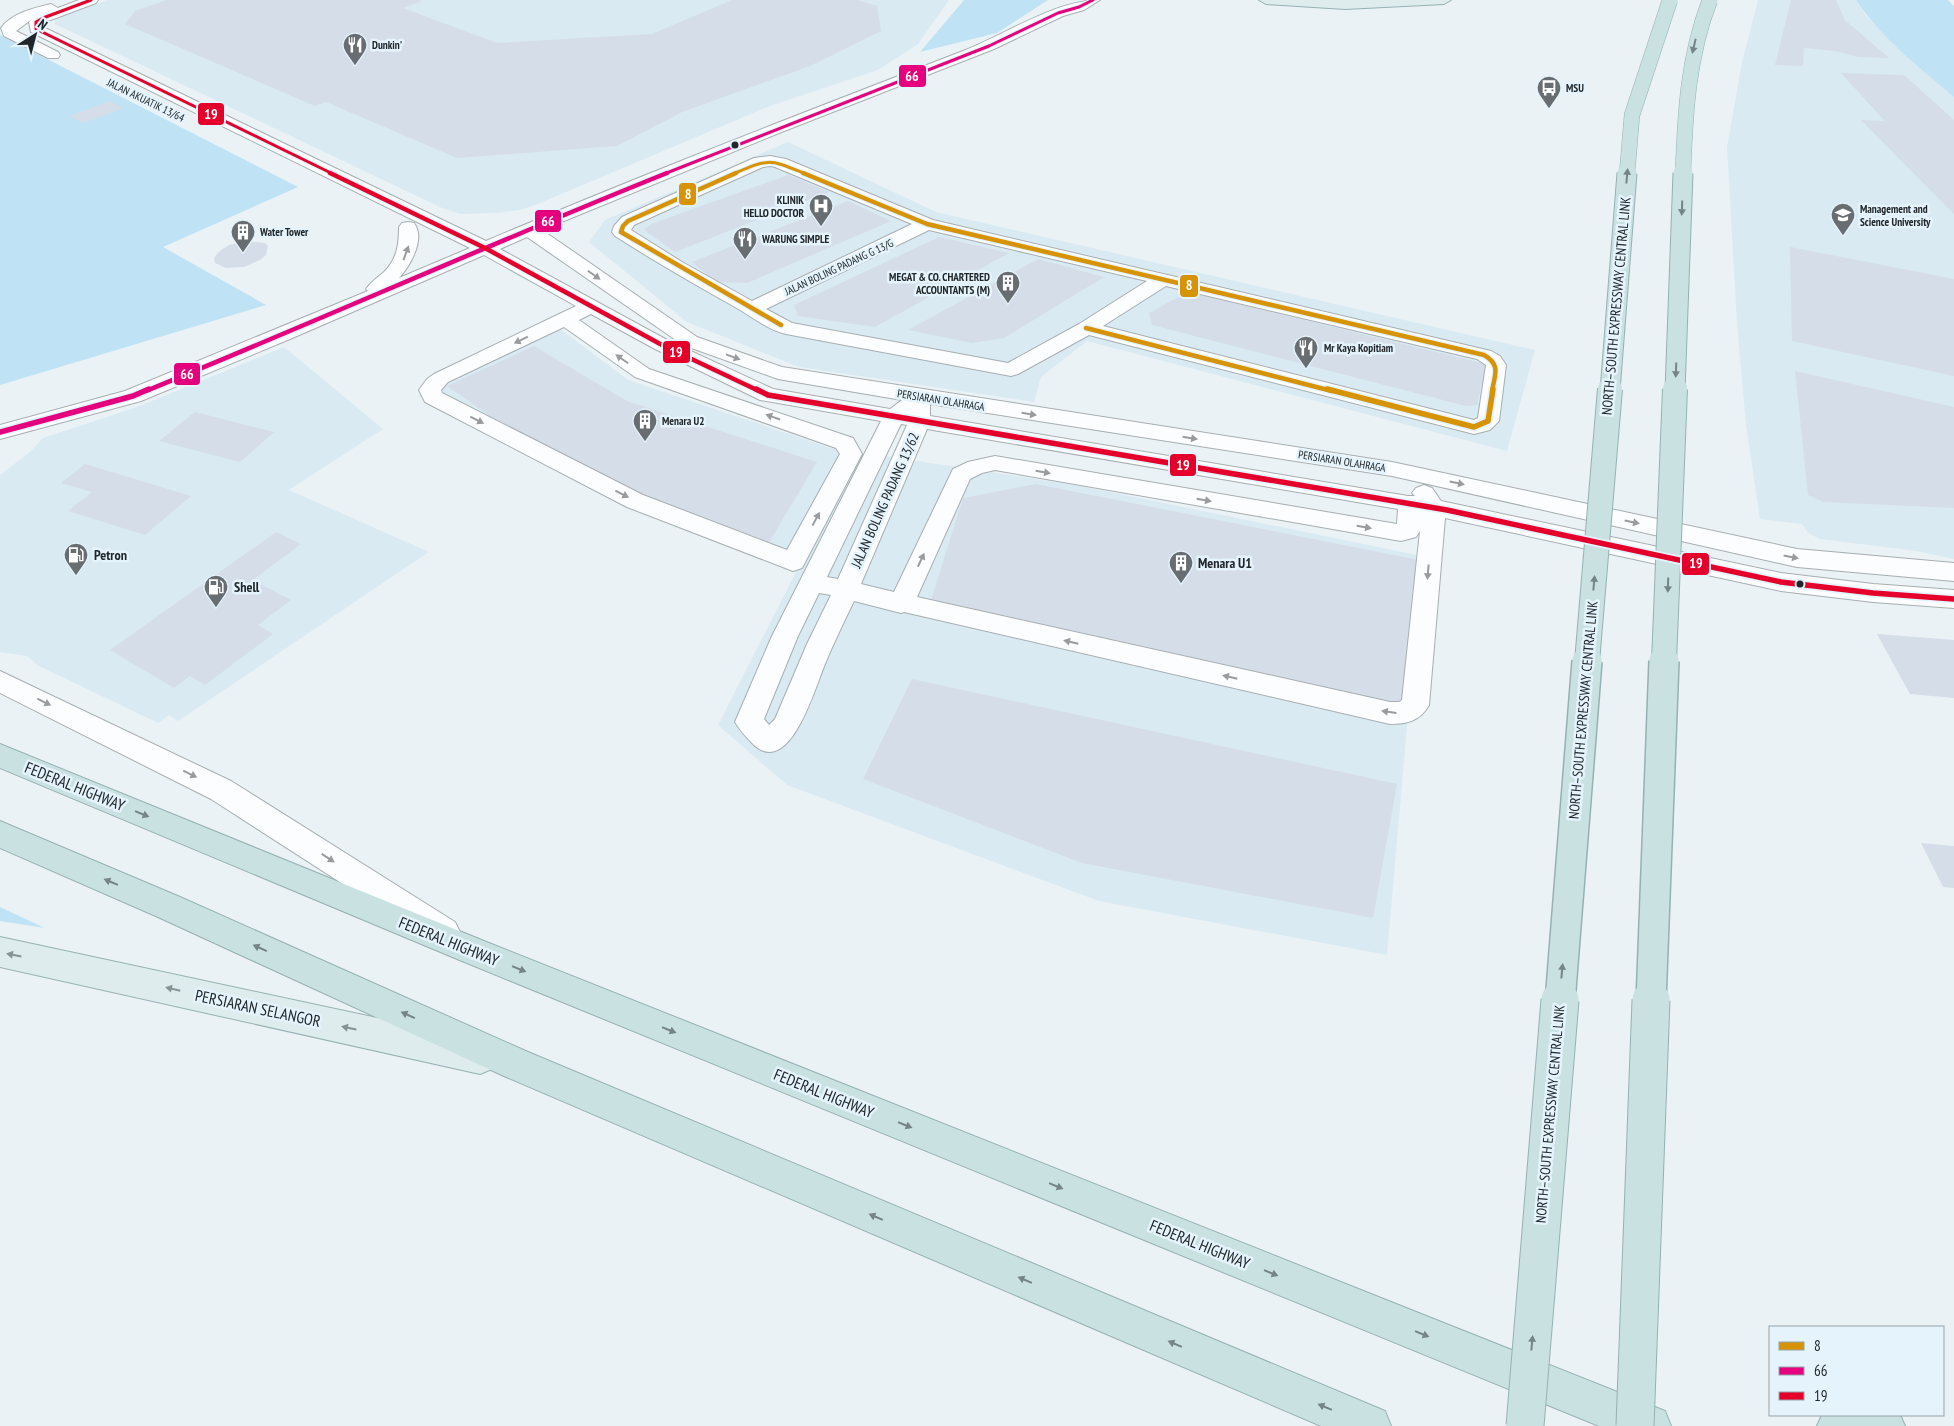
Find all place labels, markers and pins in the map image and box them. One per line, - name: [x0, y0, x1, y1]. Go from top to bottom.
- restaurant icon: Dunkin': [342, 32, 368, 66]
- place label: Dunkin': [372, 38, 402, 52]
- bus stop icon: MSU: [1536, 75, 1562, 109]
- place label: MSU: [1566, 81, 1584, 95]
- unlabelled marker: [730, 140, 740, 150]
- place label: KLINIK HELLO DOCTOR: [744, 193, 804, 220]
- hospital icon: KLINIK HELLO DOCTOR: [808, 193, 834, 227]
- school or university icon: Management and Science University: [1830, 202, 1856, 236]
- place label: Management and Science University: [1860, 202, 1931, 229]
- building icon: Water Tower: [230, 219, 256, 253]
- place label: Water Tower: [259, 225, 309, 239]
- restaurant icon: WARUNG SIMPLE: [732, 226, 758, 260]
- place label: WARUNG SIMPLE: [761, 232, 830, 246]
- place label: MEGAT & CO. CHARTERED ACCOUNTANTS (M): [889, 270, 990, 297]
- building icon: MEGAT & CO. CHARTERED ACCOUNTANTS (M): [995, 270, 1021, 304]
- restaurant icon: Mr Kaya Kopitiam: [1293, 335, 1319, 369]
- place label: Mr Kaya Kopitiam: [1324, 341, 1393, 355]
- building icon: Menara U2: [632, 408, 658, 442]
- place label: Menara U2: [662, 414, 704, 428]
- fuel station icon: Petron: [63, 542, 89, 576]
- place label: Petron: [94, 546, 127, 564]
- building icon: Menara U1: [1168, 550, 1194, 584]
- place label: Menara U1: [1198, 554, 1252, 572]
- fuel station icon: Shell: [203, 574, 229, 608]
- place label: Shell: [234, 578, 260, 596]
- unlabelled marker: [1795, 579, 1805, 589]

